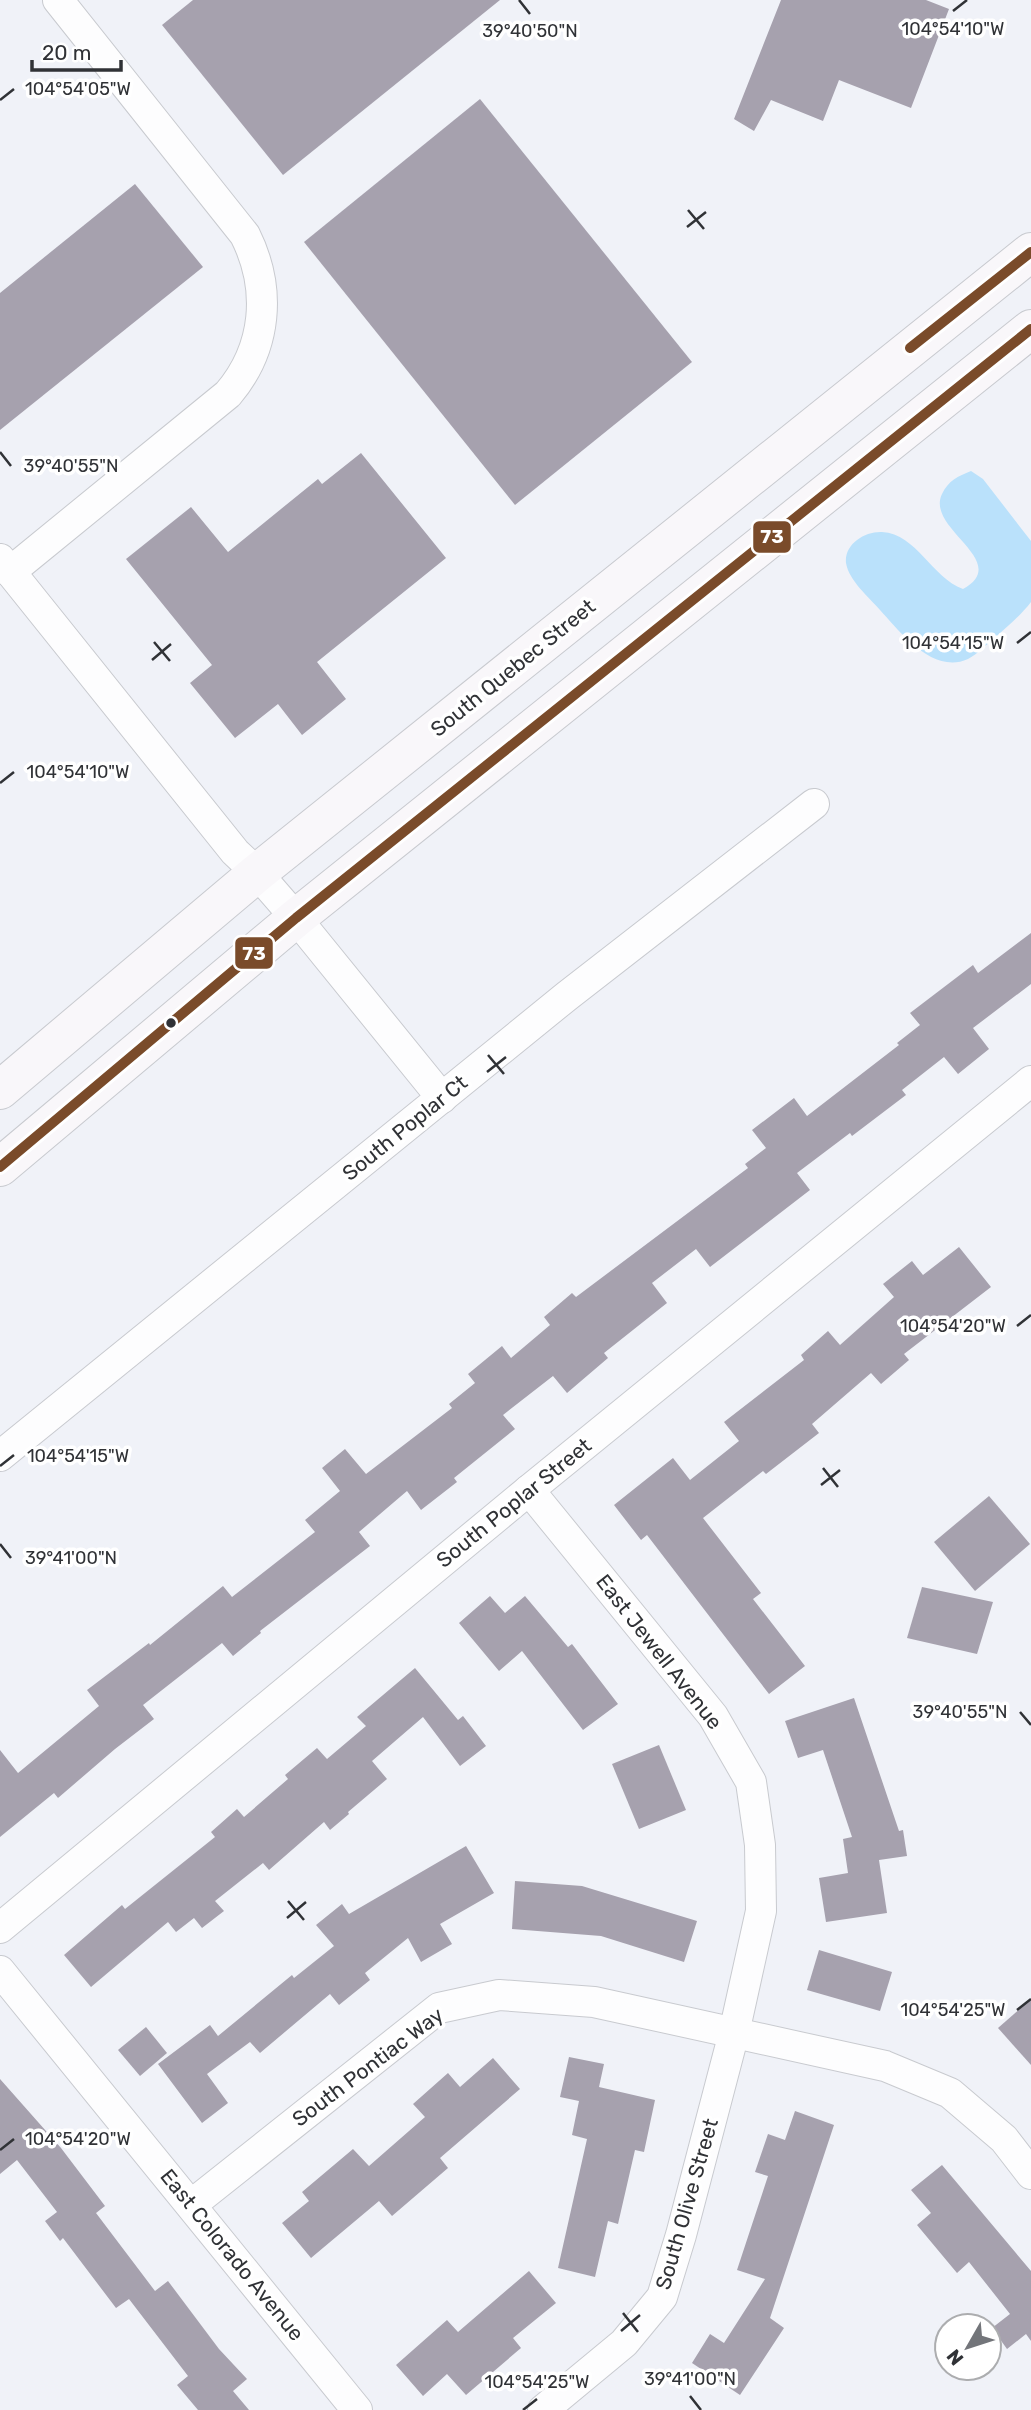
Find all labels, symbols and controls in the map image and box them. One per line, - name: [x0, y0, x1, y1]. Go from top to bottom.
- text: 104°54'10"W: [902, 18, 1004, 40]
- text: 39°40'50"N: [482, 20, 578, 42]
- scale bar: [32, 28, 121, 72]
- text: 20 m: [42, 40, 91, 65]
- text: 104°54'05"W: [25, 78, 131, 100]
- text: 39°40'55"N: [24, 455, 118, 477]
- line badge: 73: [752, 520, 792, 554]
- text: 73: [760, 525, 784, 548]
- street label: South Quebec Street: [425, 594, 600, 742]
- text: 104°54'15"W: [902, 632, 1004, 654]
- text: 104°54'10"W: [27, 761, 129, 783]
- line badge: 73: [234, 936, 274, 970]
- text: 73: [242, 942, 266, 965]
- unlabelled marker: [164, 1016, 178, 1030]
- street label: South Poplar Ct: [337, 1070, 472, 1186]
- text: 104°54'20"W: [900, 1315, 1006, 1337]
- street label: South Poplar Street: [431, 1433, 596, 1573]
- text: 104°54'15"W: [27, 1445, 129, 1467]
- text: 39°41'00"N: [25, 1547, 117, 1569]
- street label: East Jewell Avenue: [591, 1569, 728, 1734]
- text: 39°40'55"N: [913, 1701, 1007, 1723]
- text: 104°54'25"W: [900, 1999, 1006, 2021]
- street label: South Pontiac Way: [287, 2001, 448, 2131]
- street label: South Olive Street: [650, 2115, 723, 2292]
- text: 104°54'20"W: [25, 2128, 131, 2150]
- street label: East Colorado Avenue: [155, 2164, 309, 2346]
- north arrow: [933, 2312, 1003, 2382]
- text: N: [942, 2345, 968, 2370]
- text: 39°41'00"N: [644, 2368, 736, 2390]
- text: 104°54'25"W: [484, 2371, 590, 2393]

